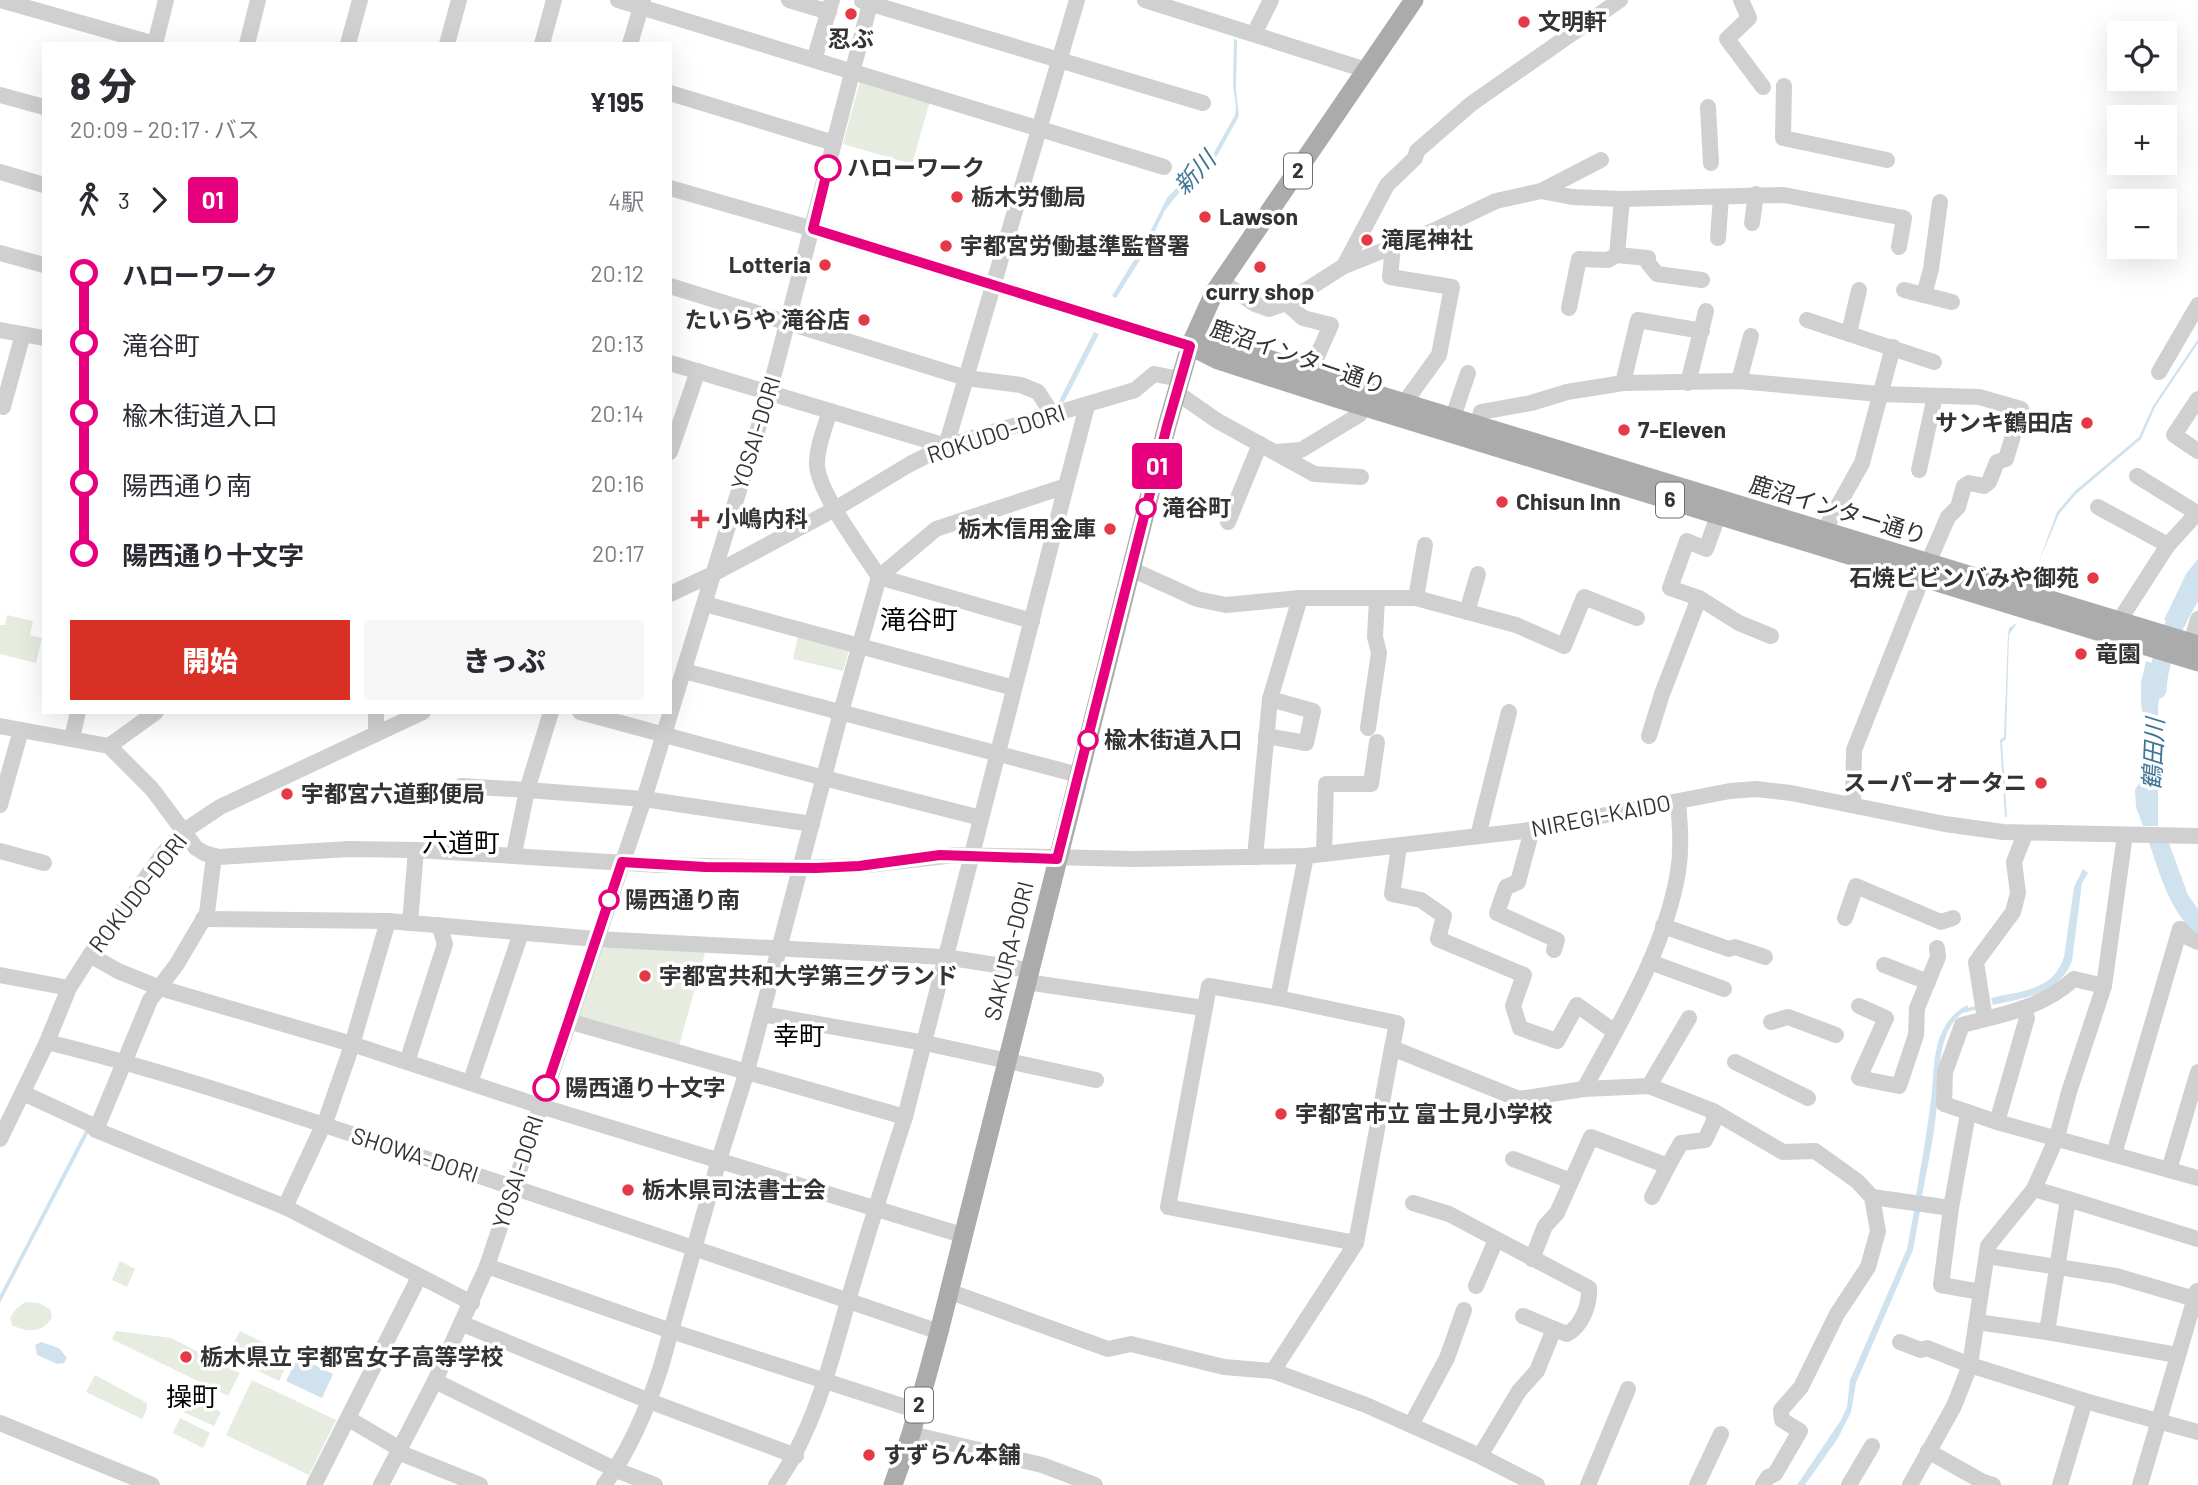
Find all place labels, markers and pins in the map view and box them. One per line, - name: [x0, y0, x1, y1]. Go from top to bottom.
- marker: 忍ぶ: [843, 6, 859, 22]
- place label: 文明軒: [1538, 7, 1607, 35]
- marker: 文明軒: [1516, 14, 1532, 30]
- place label: 忍ぶ: [828, 24, 874, 52]
- place label: ハローワーク: [847, 153, 985, 181]
- marker: ハローワーク: [815, 155, 841, 181]
- place label: 栃木労働局: [971, 182, 1086, 210]
- marker: 栃木労働局: [949, 189, 965, 205]
- place label: Lawson: [1219, 202, 1298, 230]
- marker: Lawson: [1197, 209, 1213, 225]
- place label: 滝尾神社: [1381, 225, 1473, 253]
- place label: 宇都宮労働基準監督署: [960, 231, 1190, 259]
- marker: 滝尾神社: [1359, 232, 1375, 248]
- marker: 宇都宮労働基準監督署: [938, 238, 954, 254]
- place label: Lotteria: [729, 250, 811, 278]
- marker: Lotteria: [817, 257, 833, 273]
- marker: curry shop: [1252, 259, 1268, 275]
- place label: curry shop: [1206, 277, 1314, 305]
- place label: たいらや 滝谷店: [684, 305, 850, 333]
- marker: たいらや 滝谷店: [856, 312, 872, 328]
- place label: サンキ鶴田店: [1935, 408, 2073, 436]
- place label: 7-Eleven: [1638, 415, 1726, 443]
- marker: サンキ鶴田店: [2079, 415, 2095, 431]
- marker: 7-Eleven: [1616, 422, 1632, 438]
- place label: Chisun Inn: [1516, 487, 1621, 515]
- place label: 滝谷町: [1162, 493, 1231, 521]
- marker: Chisun Inn: [1494, 494, 1510, 510]
- marker: 滝谷町: [1136, 498, 1156, 518]
- place label: 小嶋内科: [716, 504, 808, 532]
- marker: 小嶋内科: [690, 509, 710, 529]
- place label: 栃木信用金庫: [958, 514, 1096, 542]
- marker: 栃木信用金庫: [1102, 521, 1118, 537]
- place label: 石焼ビビンバみや御苑: [1849, 563, 2079, 591]
- marker: 石焼ビビンバみや御苑: [2085, 570, 2101, 586]
- place label: 竜園: [2095, 639, 2141, 667]
- marker: 竜園: [2073, 646, 2089, 662]
- place label: 楡木街道入口: [1104, 725, 1242, 753]
- marker: 楡木街道入口: [1078, 730, 1098, 750]
- place label: スーパーオータニ: [1843, 768, 2027, 796]
- marker: スーパーオータニ: [2033, 775, 2049, 791]
- place label: 宇都宮六道郵便局: [301, 779, 485, 807]
- marker: 宇都宮六道郵便局: [279, 786, 295, 802]
- place label: 陽西通り南: [625, 885, 740, 913]
- marker: 陽西通り南: [599, 890, 619, 910]
- place label: 宇都宮共和大学第三グランド: [659, 961, 958, 989]
- marker: 宇都宮共和大学第三グランド: [637, 968, 653, 984]
- place label: 陽西通り十文字: [565, 1073, 726, 1101]
- marker: 陽西通り十文字: [533, 1075, 559, 1101]
- place label: 宇都宮市立 富士見小学校: [1295, 1099, 1553, 1127]
- marker: 宇都宮市立 富士見小学校: [1273, 1106, 1289, 1122]
- place label: 栃木県司法書士会: [642, 1175, 826, 1203]
- marker: 栃木県司法書士会: [620, 1182, 636, 1198]
- place label: 栃木県立 宇都宮女子高等学校: [200, 1342, 504, 1370]
- marker: 栃木県立 宇都宮女子高等学校: [178, 1349, 194, 1365]
- place label: すずらん本舗: [883, 1440, 1021, 1468]
- marker: すずらん本舗: [861, 1447, 877, 1463]

